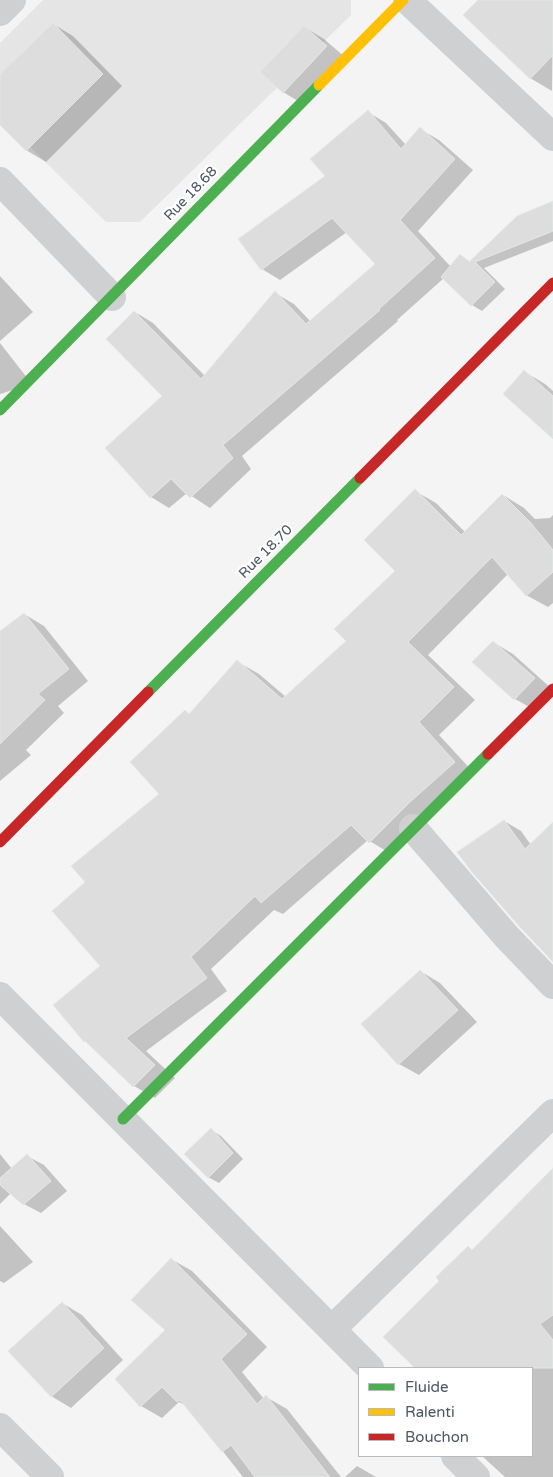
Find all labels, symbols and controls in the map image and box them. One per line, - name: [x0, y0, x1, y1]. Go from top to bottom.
- street label: Rue 18.68: [161, 163, 221, 225]
- street label: Rue 18.70: [236, 522, 296, 582]
- legend: [358, 1367, 533, 1457]
- text: Fluide: [405, 1378, 449, 1396]
- text: Ralenti: [405, 1403, 455, 1421]
- text: Bouchon: [405, 1428, 469, 1446]

